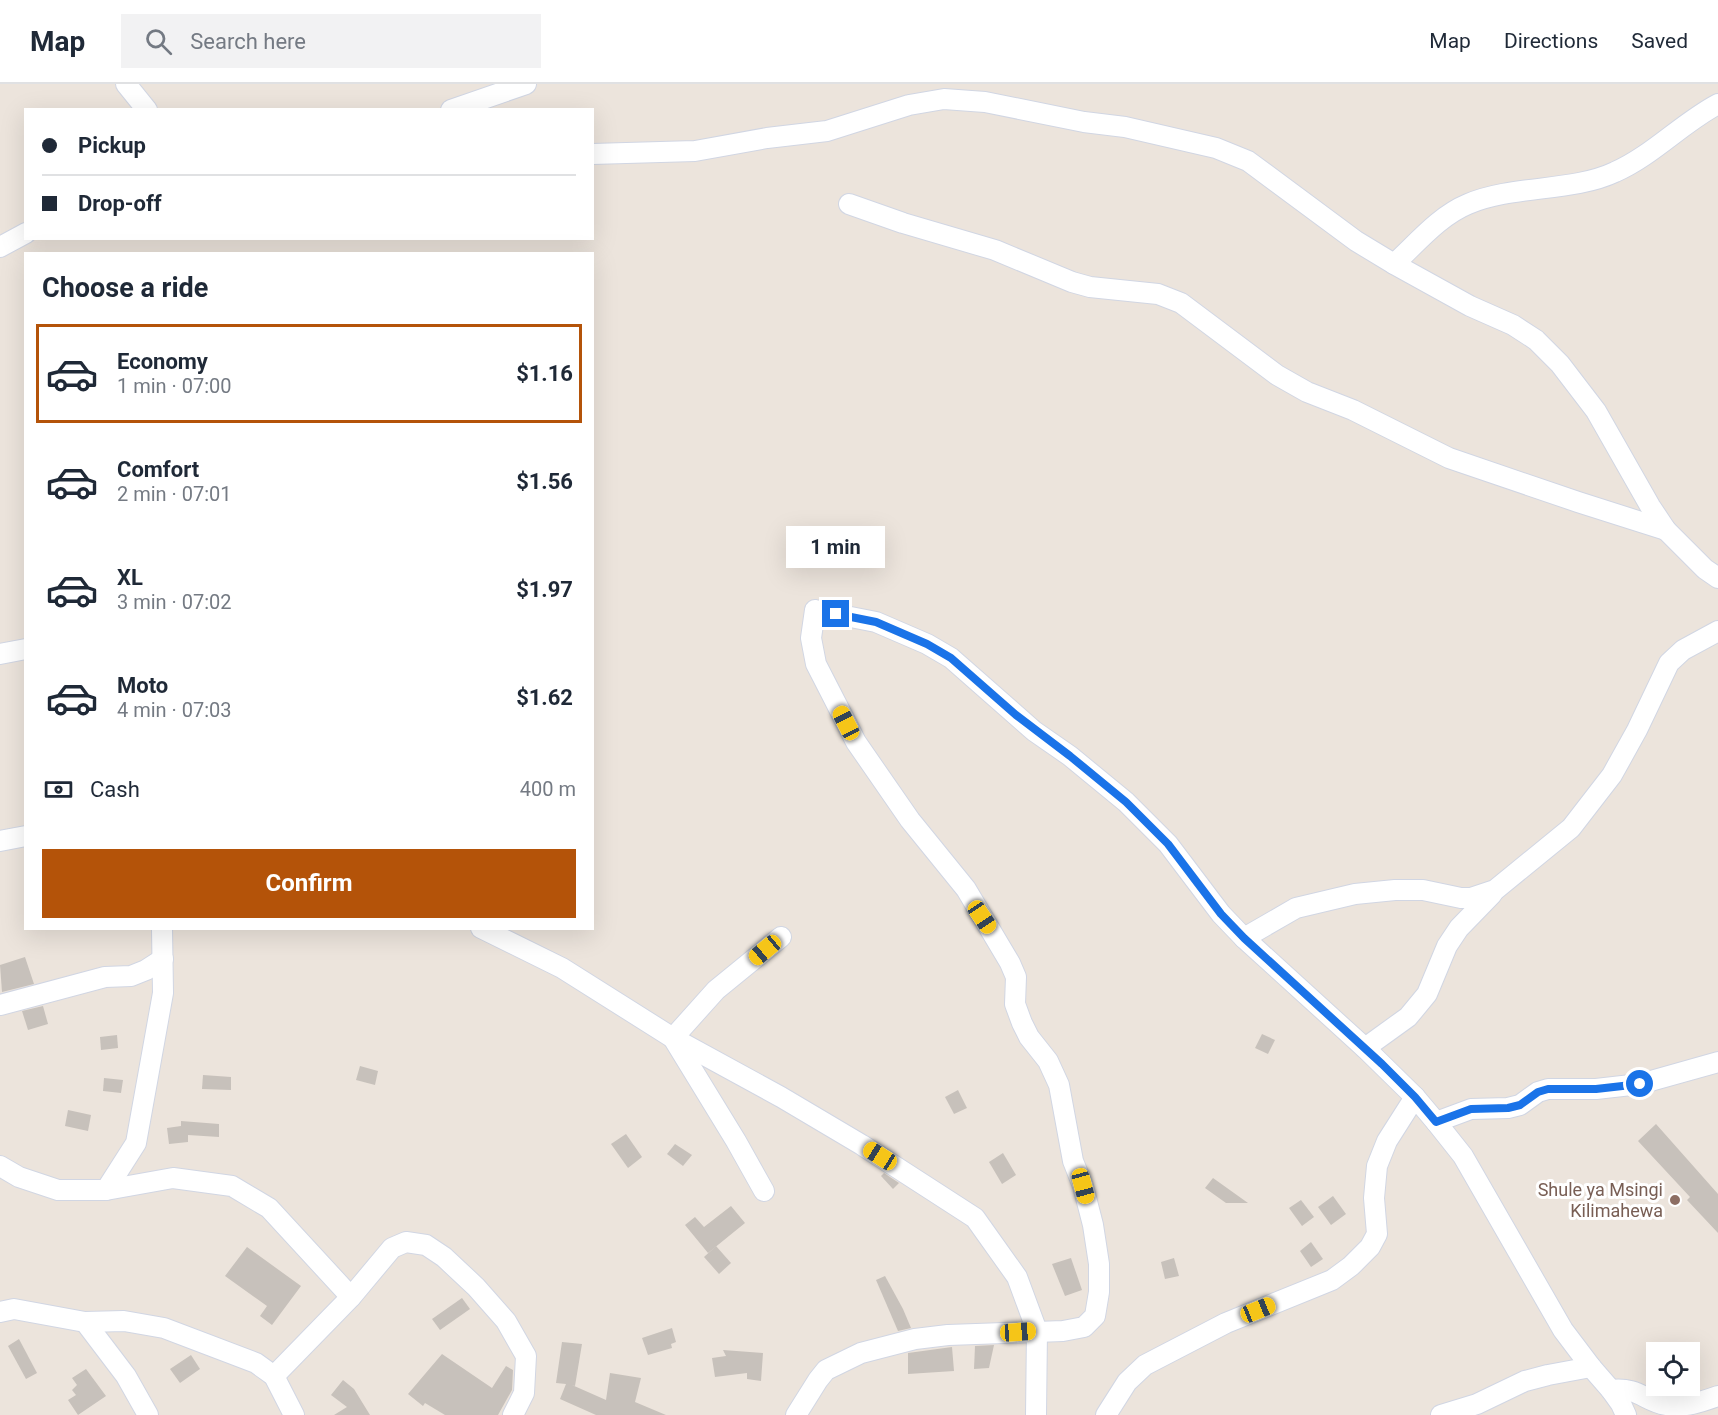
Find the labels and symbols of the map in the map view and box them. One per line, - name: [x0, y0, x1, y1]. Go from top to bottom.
- callout: 1 min: [786, 527, 886, 569]
- route end: [822, 600, 849, 627]
- car: [830, 703, 862, 743]
- car: [964, 897, 1000, 937]
- car: [745, 932, 785, 968]
- route start: [1626, 1070, 1653, 1097]
- car: [860, 1139, 900, 1173]
- car: [1070, 1166, 1096, 1206]
- place label: Shule ya Msingi Kilimahewa: [1538, 1179, 1663, 1221]
- marker: Shule ya Msingi Kilimahewa: [1668, 1193, 1682, 1207]
- car: [1238, 1295, 1278, 1325]
- car: [999, 1322, 1037, 1342]

